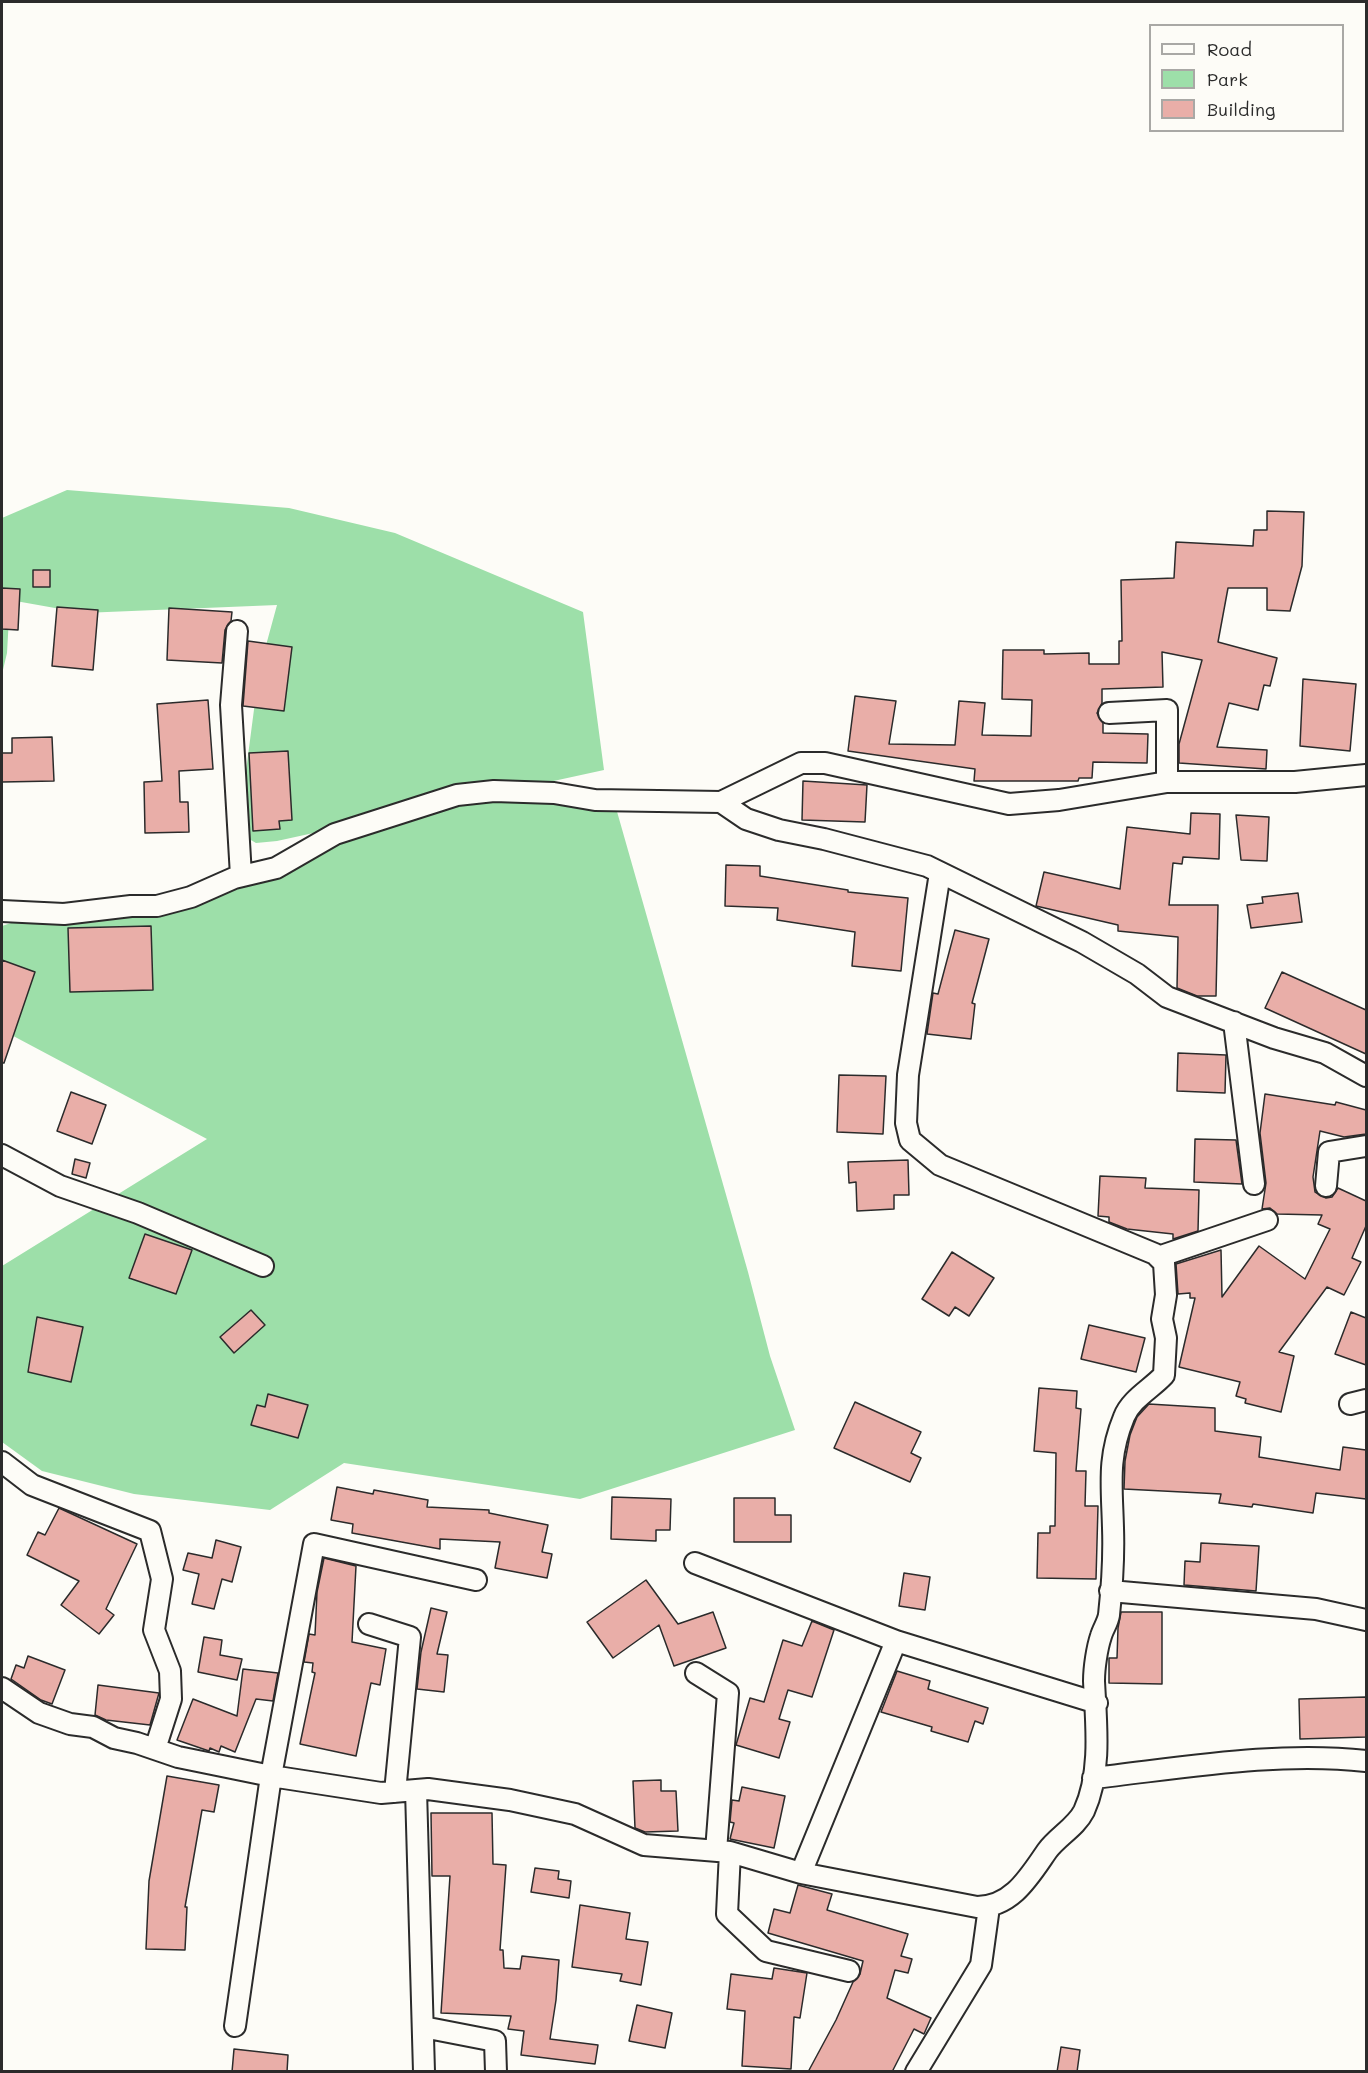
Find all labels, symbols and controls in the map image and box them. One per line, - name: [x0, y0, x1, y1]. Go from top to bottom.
- legend: [1149, 24, 1344, 132]
- text: Road: [1207, 37, 1252, 61]
- text: Park: [1207, 67, 1248, 91]
- text: Building: [1207, 97, 1275, 121]

